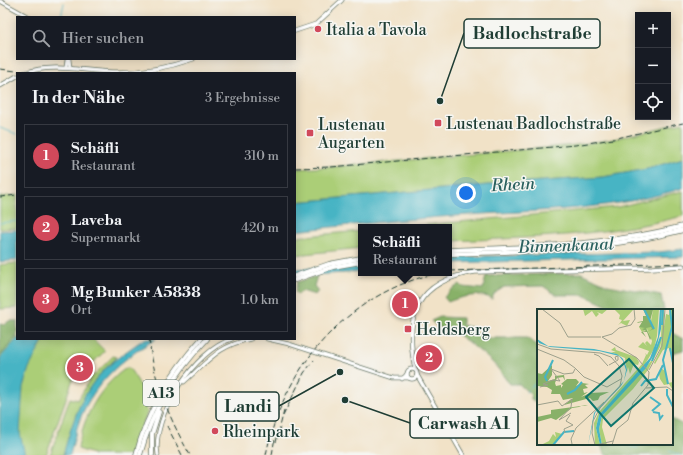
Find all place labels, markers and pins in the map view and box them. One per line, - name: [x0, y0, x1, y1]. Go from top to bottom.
- callout: Badlochstraße: [464, 19, 600, 48]
- place label: Italia a Tavola: [326, 20, 427, 40]
- marker: Italia a Tavola: [313, 24, 323, 34]
- place label: Lustenau Badlochstraße: [446, 114, 621, 134]
- place label: Lustenau Augarten: [317, 115, 385, 153]
- marker: Lustenau Badlochstraße: [433, 118, 443, 128]
- marker: Lustenau Augarten: [305, 128, 315, 138]
- pin: 1: [392, 289, 418, 319]
- place label: Heldsberg: [416, 320, 491, 340]
- marker: Heldsberg: [403, 324, 413, 334]
- pin: 2: [416, 343, 442, 373]
- pin: 3: [67, 353, 93, 383]
- callout: Landi: [216, 392, 279, 421]
- callout: Carwash A1: [410, 409, 518, 438]
- place label: Rheinpark: [223, 422, 301, 442]
- marker: Rheinpark: [210, 426, 220, 436]

